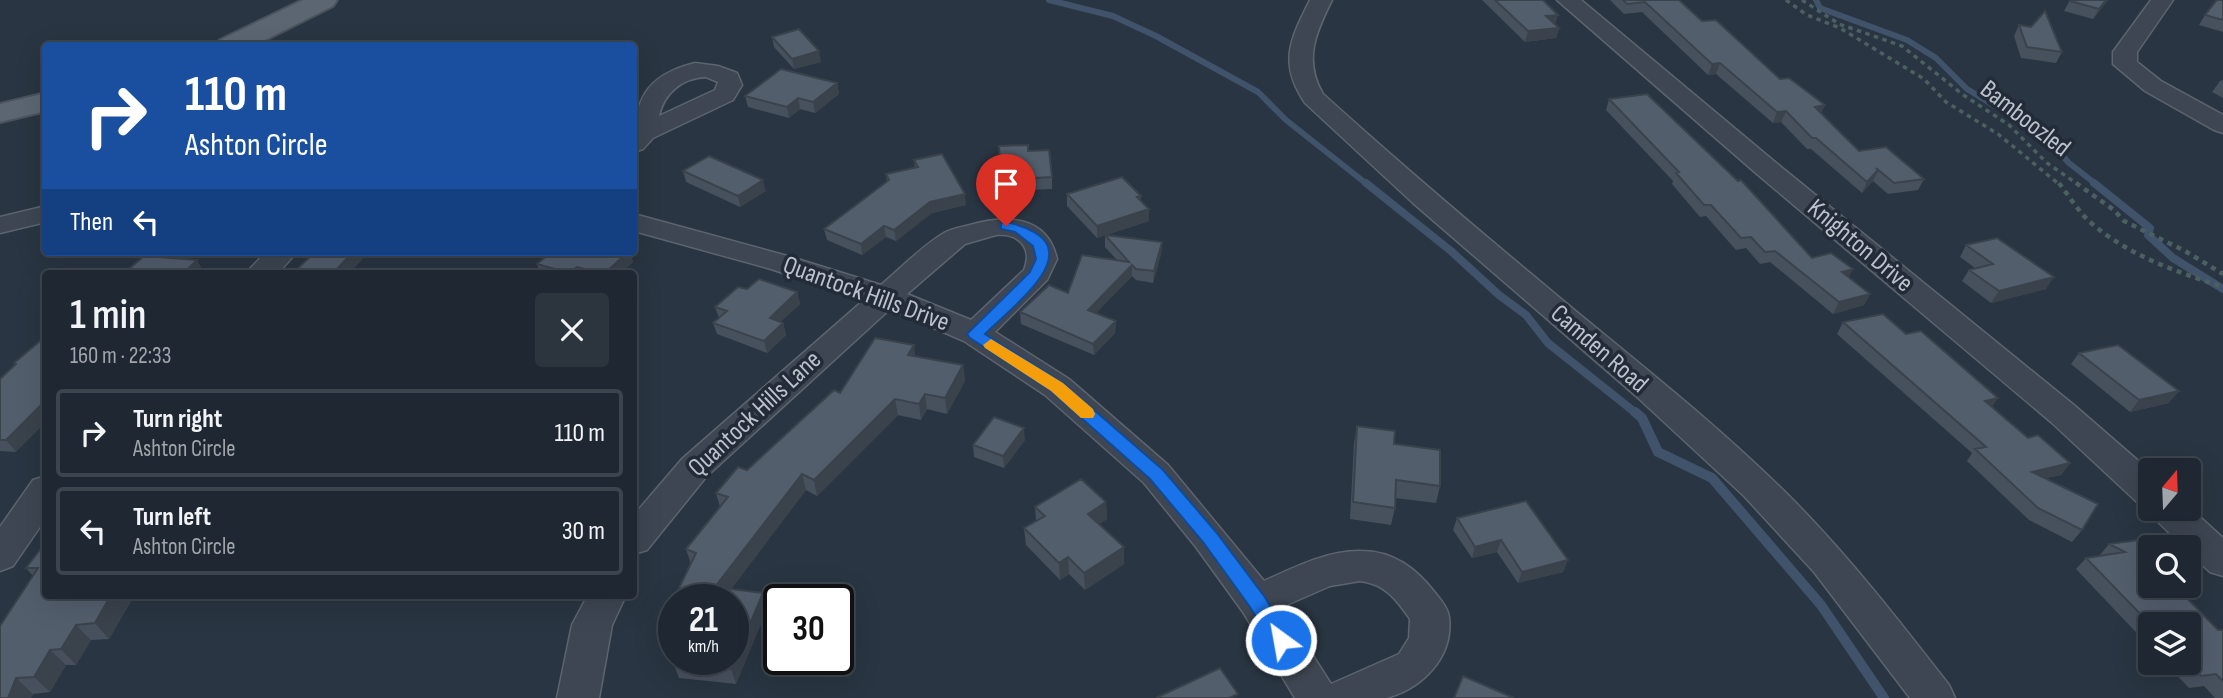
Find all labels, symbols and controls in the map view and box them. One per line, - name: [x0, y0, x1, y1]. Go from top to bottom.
- text: 110 m: [185, 66, 287, 125]
- icon: right: [70, 70, 161, 161]
- street label: Bamboozled: [1974, 74, 2076, 164]
- text: Ashton Circle: [185, 126, 328, 165]
- pin: [976, 154, 1036, 226]
- icon: arrive: [987, 165, 1025, 203]
- street label: Knighton Drive: [1801, 193, 1919, 299]
- icon: left: [127, 203, 165, 241]
- text: Then: [70, 207, 113, 238]
- street label: Quantock Hills Drive: [779, 250, 953, 338]
- text: 1 min: [70, 290, 146, 341]
- button: close: [535, 293, 609, 367]
- street label: Camden Road: [1544, 298, 1654, 400]
- text: 160 m · 22:33: [70, 342, 171, 370]
- street label: Quantock Hills Lane: [682, 345, 828, 483]
- text: Turn right: [133, 404, 222, 435]
- icon: right: [74, 414, 112, 452]
- text: 110 m: [554, 418, 605, 449]
- text: Ashton Circle: [133, 435, 235, 463]
- north arrow: [2138, 458, 2202, 522]
- map controls: [2138, 458, 2201, 675]
- text: Turn left: [133, 502, 211, 533]
- icon: left: [74, 512, 112, 550]
- text: 30 m: [562, 516, 605, 547]
- text: Ashton Circle: [133, 533, 235, 561]
- button: search: [2138, 535, 2201, 598]
- speed limit sign: 30: [763, 584, 854, 675]
- text: 21: [689, 599, 718, 642]
- position arrow: [1244, 603, 1318, 677]
- button: layers: [2138, 612, 2201, 675]
- text: km/h: [688, 636, 719, 657]

